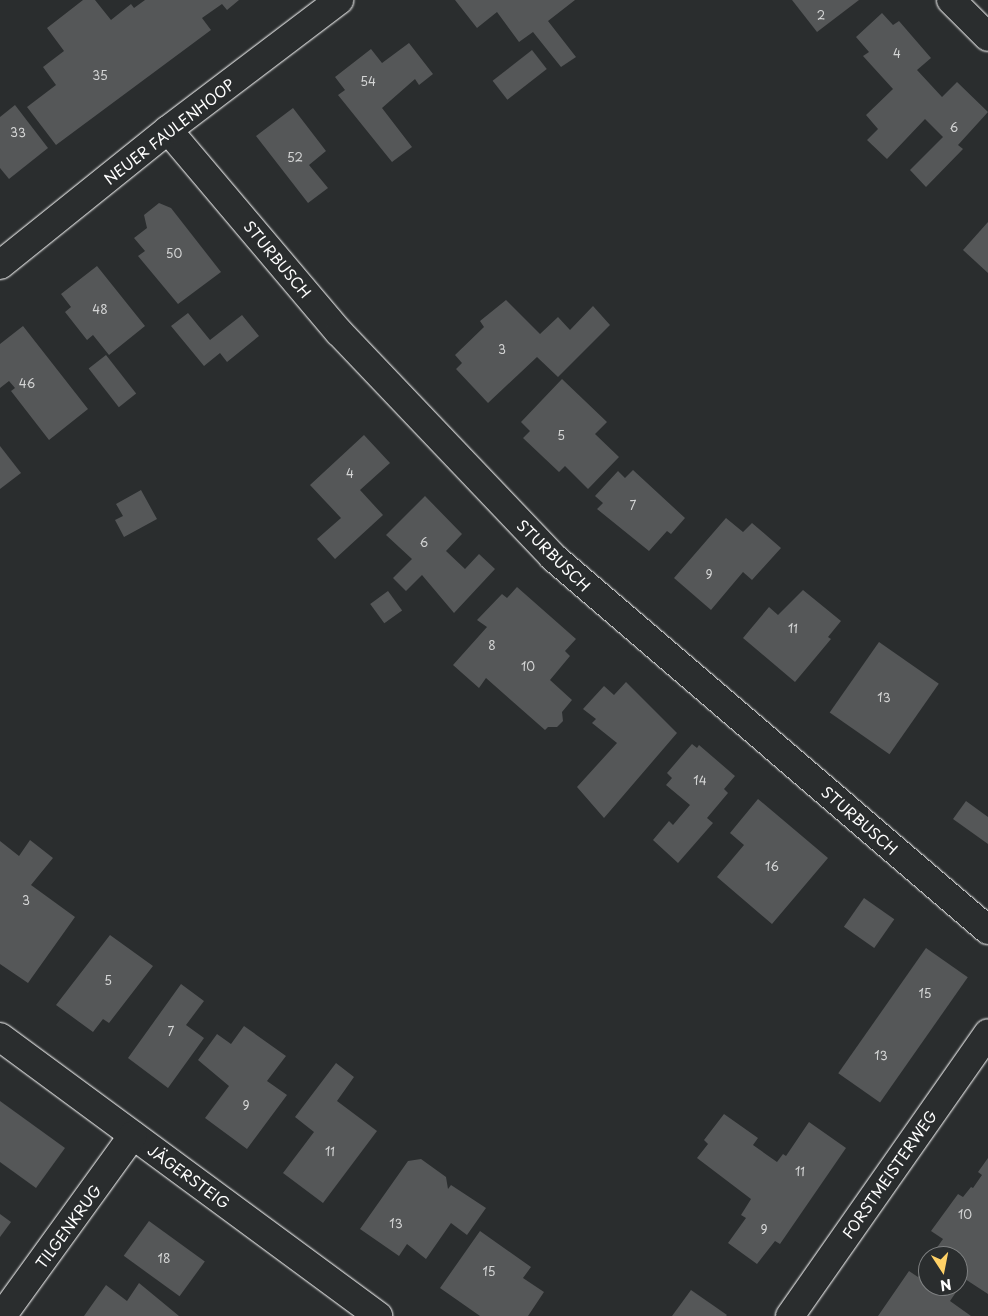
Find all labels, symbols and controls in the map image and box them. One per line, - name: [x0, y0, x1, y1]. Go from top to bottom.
- house number: 2: [817, 9, 825, 23]
- house number: 4: [893, 47, 901, 61]
- house number: 35: [92, 69, 108, 83]
- street label: NEUER FAULENHOOP: [99, 74, 239, 188]
- house number: 54: [360, 75, 376, 89]
- house number: 6: [950, 121, 958, 135]
- house number: 33: [10, 126, 26, 140]
- house number: 52: [287, 151, 303, 165]
- street label: STURBUSCH: [241, 217, 315, 301]
- house number: 50: [166, 247, 182, 261]
- house number: 48: [92, 303, 108, 317]
- house number: 3: [498, 343, 506, 357]
- house number: 46: [19, 377, 35, 391]
- house number: 5: [557, 429, 565, 443]
- house number: 4: [346, 467, 354, 481]
- house number: 7: [630, 499, 636, 513]
- street label: STURBUSCH: [514, 516, 594, 594]
- house number: 6: [420, 536, 428, 550]
- house number: 9: [705, 568, 713, 582]
- house number: 11: [788, 622, 798, 636]
- house number: 8: [488, 639, 496, 653]
- house number: 10: [521, 660, 535, 674]
- house number: 13: [877, 691, 891, 705]
- house number: 14: [693, 774, 707, 788]
- street label: STURBUSCH: [818, 782, 902, 858]
- house number: 16: [765, 860, 779, 874]
- house number: 3: [22, 894, 30, 908]
- house number: 5: [104, 974, 112, 988]
- house number: 15: [918, 987, 932, 1001]
- house number: 7: [168, 1025, 174, 1039]
- house number: 13: [874, 1049, 888, 1063]
- house number: 9: [242, 1099, 250, 1113]
- street label: FORSTMEISTERWEG: [838, 1106, 940, 1242]
- street label: JÄGERSTEIG: [145, 1140, 233, 1212]
- house number: 11: [325, 1145, 335, 1159]
- house number: 11: [795, 1165, 805, 1179]
- street label: TILGENKRUG: [31, 1180, 105, 1272]
- house number: 10: [958, 1208, 972, 1222]
- house number: 13: [389, 1217, 403, 1231]
- house number: 9: [760, 1223, 768, 1237]
- north arrow: [918, 1246, 968, 1296]
- house number: 18: [158, 1252, 170, 1266]
- house number: 15: [482, 1265, 496, 1279]
- text: N: [938, 1274, 953, 1297]

